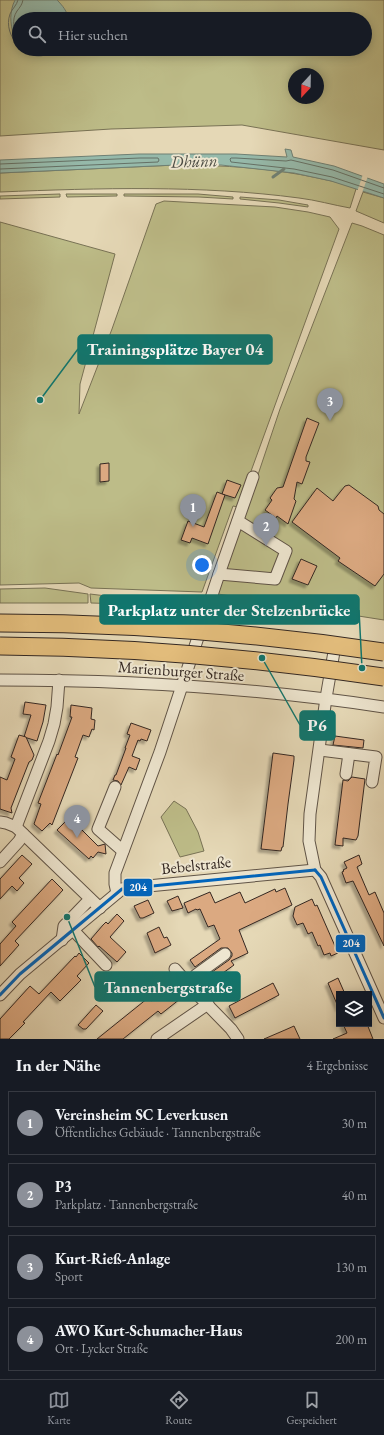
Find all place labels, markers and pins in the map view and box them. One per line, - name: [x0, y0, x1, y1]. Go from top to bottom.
- callout: Trainingsplätze Bayer 04: [78, 335, 272, 364]
- pin: 3: [317, 388, 343, 421]
- pin: 1: [180, 494, 206, 527]
- pin: 2: [253, 513, 279, 546]
- callout: Parkplatz unter der Stelzenbrücke: [100, 595, 359, 624]
- callout: P6: [300, 711, 335, 740]
- pin: 4: [64, 805, 90, 838]
- callout: Tannenbergstraße: [95, 972, 240, 1001]

